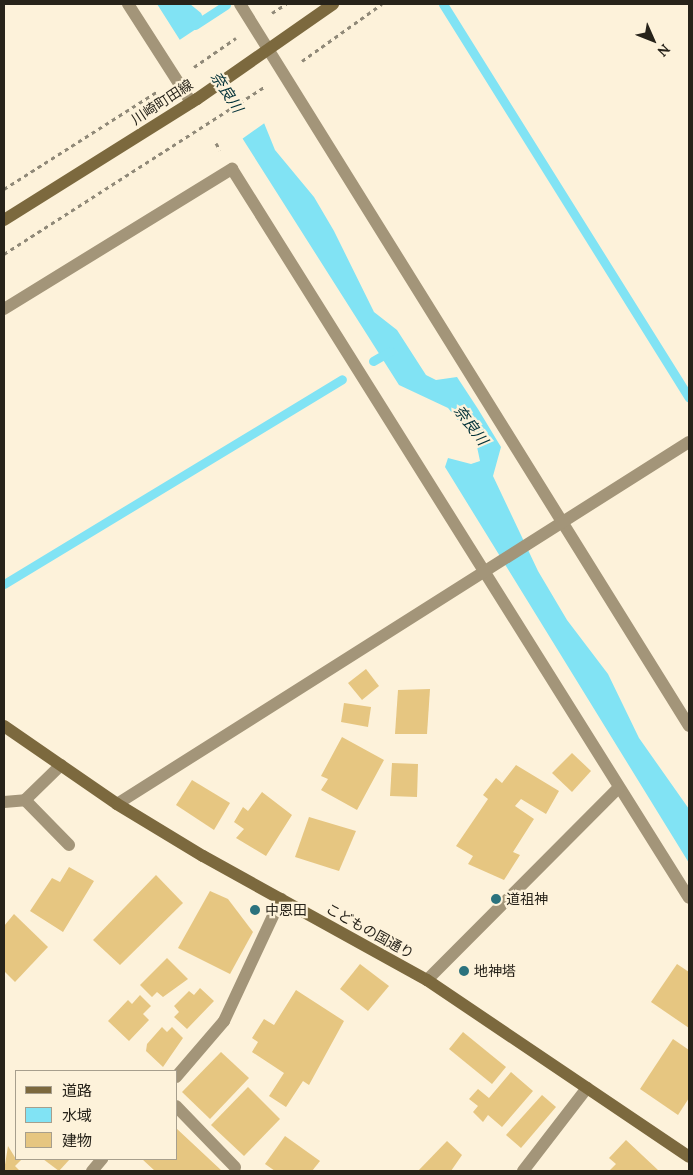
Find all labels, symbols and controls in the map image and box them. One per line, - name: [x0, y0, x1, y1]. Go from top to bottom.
- north arrow: [628, 15, 678, 65]
- text: N: [654, 40, 674, 61]
- water label: 奈良川: [207, 68, 247, 116]
- street label: 川崎町田線: [128, 76, 196, 128]
- water label: 奈良川: [450, 402, 492, 448]
- place label: 道祖神: [506, 891, 548, 907]
- marker: 道祖神: [490, 893, 502, 905]
- street label: こどもの国通り: [323, 900, 417, 962]
- place label: 中恩田: [265, 902, 307, 918]
- marker: 中恩田: [249, 904, 261, 916]
- place label: 地神塔: [474, 963, 516, 979]
- marker: 地神塔: [458, 965, 470, 977]
- legend: [15, 1070, 178, 1160]
- text: 道路: [62, 1081, 92, 1100]
- text: 水域: [62, 1106, 92, 1125]
- text: 建物: [62, 1131, 92, 1150]

